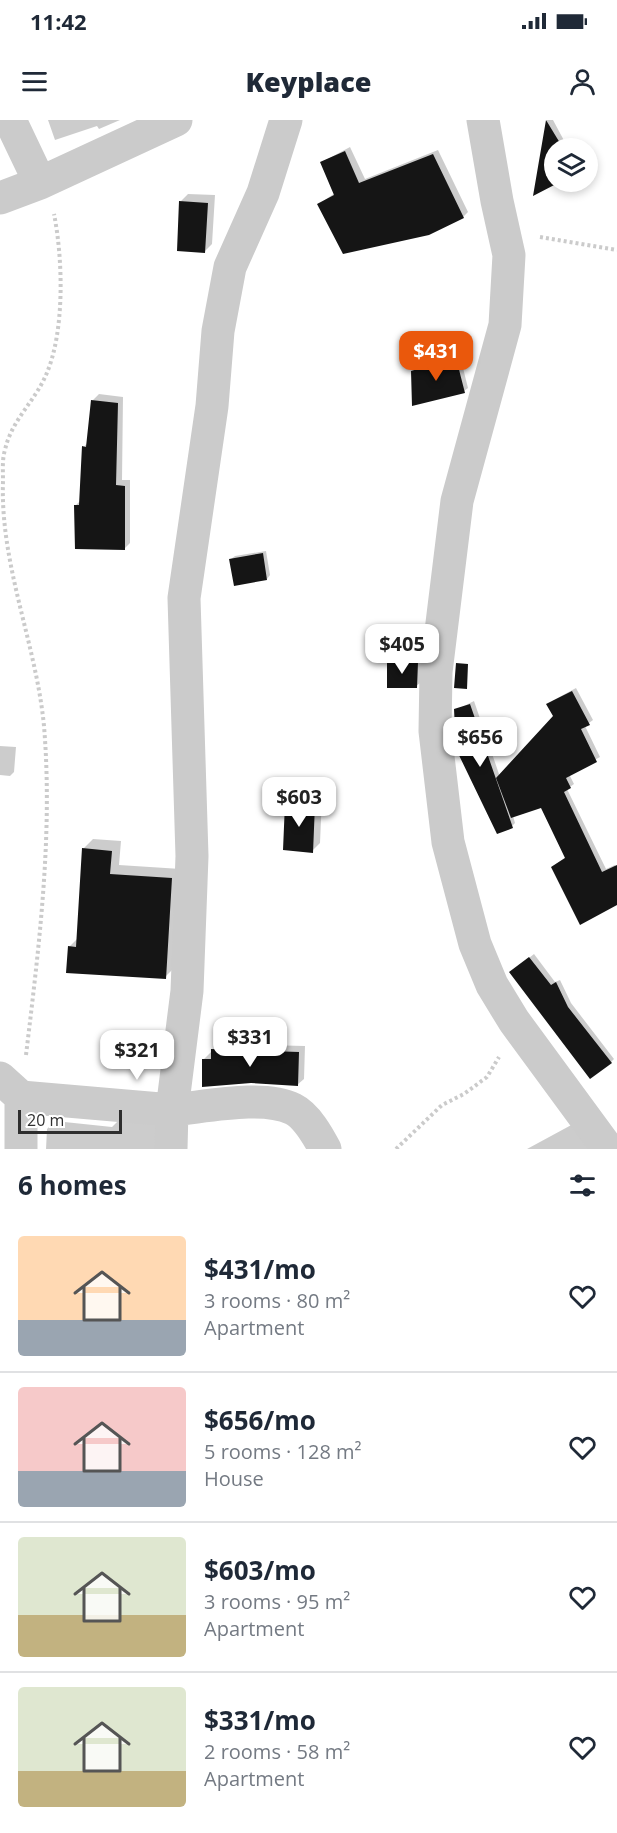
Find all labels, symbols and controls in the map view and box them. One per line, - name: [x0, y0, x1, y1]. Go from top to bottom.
- text: 11:42: [30, 6, 87, 36]
- text: Keyplace: [246, 63, 371, 100]
- icon: menu: [18, 65, 51, 98]
- icon: person: [566, 65, 599, 98]
- map controls: [544, 138, 598, 192]
- button: layers: [544, 138, 598, 192]
- pin: $431: [400, 331, 472, 382]
- text: $431: [413, 337, 459, 364]
- pin: $405: [366, 624, 438, 675]
- text: $405: [379, 630, 425, 657]
- pin: $656: [444, 717, 516, 768]
- text: $656: [457, 723, 503, 750]
- pin: $603: [263, 777, 335, 828]
- text: $603: [276, 783, 322, 810]
- pin: $331: [214, 1017, 286, 1068]
- text: $331: [227, 1023, 273, 1050]
- pin: $321: [101, 1030, 173, 1081]
- text: $321: [114, 1036, 160, 1063]
- scale bar: [18, 1107, 122, 1134]
- text: 20 m: [27, 1109, 64, 1131]
- text: 6 homes: [18, 1167, 127, 1203]
- icon: filters: [566, 1169, 599, 1202]
- text: $431/mo: [204, 1251, 316, 1287]
- icon: home: [66, 1260, 138, 1332]
- icon: heart: [566, 1280, 599, 1313]
- text: 3 rooms · 80 m²: [204, 1287, 350, 1314]
- text: Apartment: [204, 1314, 304, 1341]
- text: $656/mo: [204, 1402, 316, 1438]
- icon: home: [66, 1411, 138, 1483]
- icon: heart: [566, 1431, 599, 1464]
- text: 5 rooms · 128 m²: [204, 1438, 362, 1465]
- text: House: [204, 1465, 264, 1492]
- text: $603/mo: [204, 1552, 316, 1588]
- icon: home: [66, 1561, 138, 1633]
- icon: heart: [566, 1581, 599, 1614]
- text: 3 rooms · 95 m²: [204, 1588, 350, 1615]
- text: Apartment: [204, 1615, 304, 1642]
- text: $331/mo: [204, 1702, 316, 1738]
- icon: home: [66, 1711, 138, 1783]
- icon: heart: [566, 1731, 599, 1764]
- text: 2 rooms · 58 m²: [204, 1738, 350, 1765]
- text: Apartment: [204, 1765, 304, 1792]

